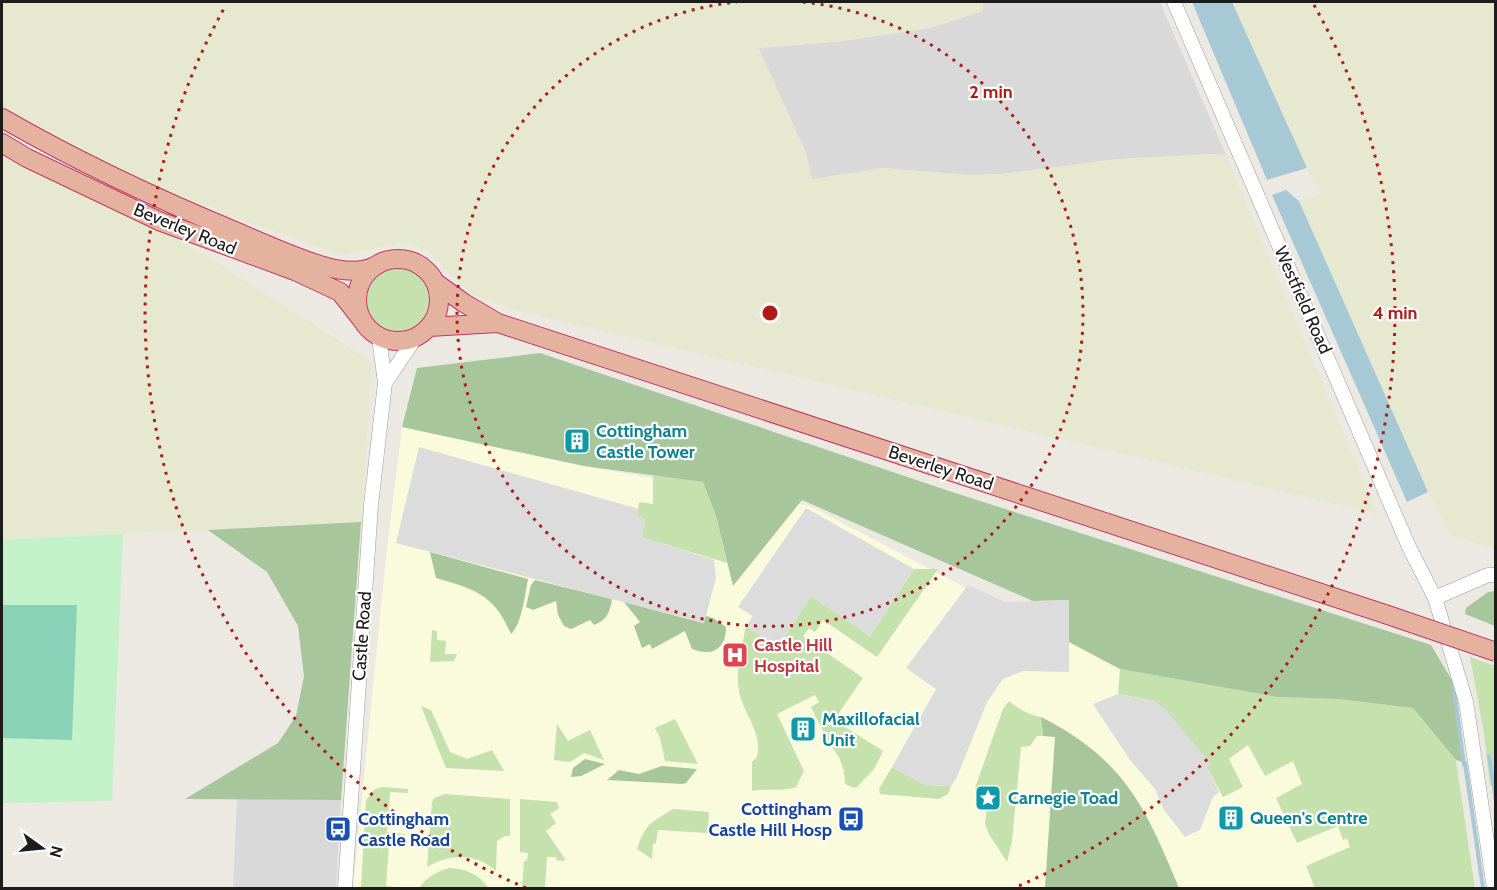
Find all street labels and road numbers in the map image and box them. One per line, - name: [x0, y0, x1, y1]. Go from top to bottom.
- street label: Beverley Road: [130, 198, 240, 260]
- street label: Westfield Road: [1270, 243, 1336, 357]
- street label: Beverley Road: [886, 441, 996, 495]
- street label: Castle Road: [348, 590, 376, 682]

